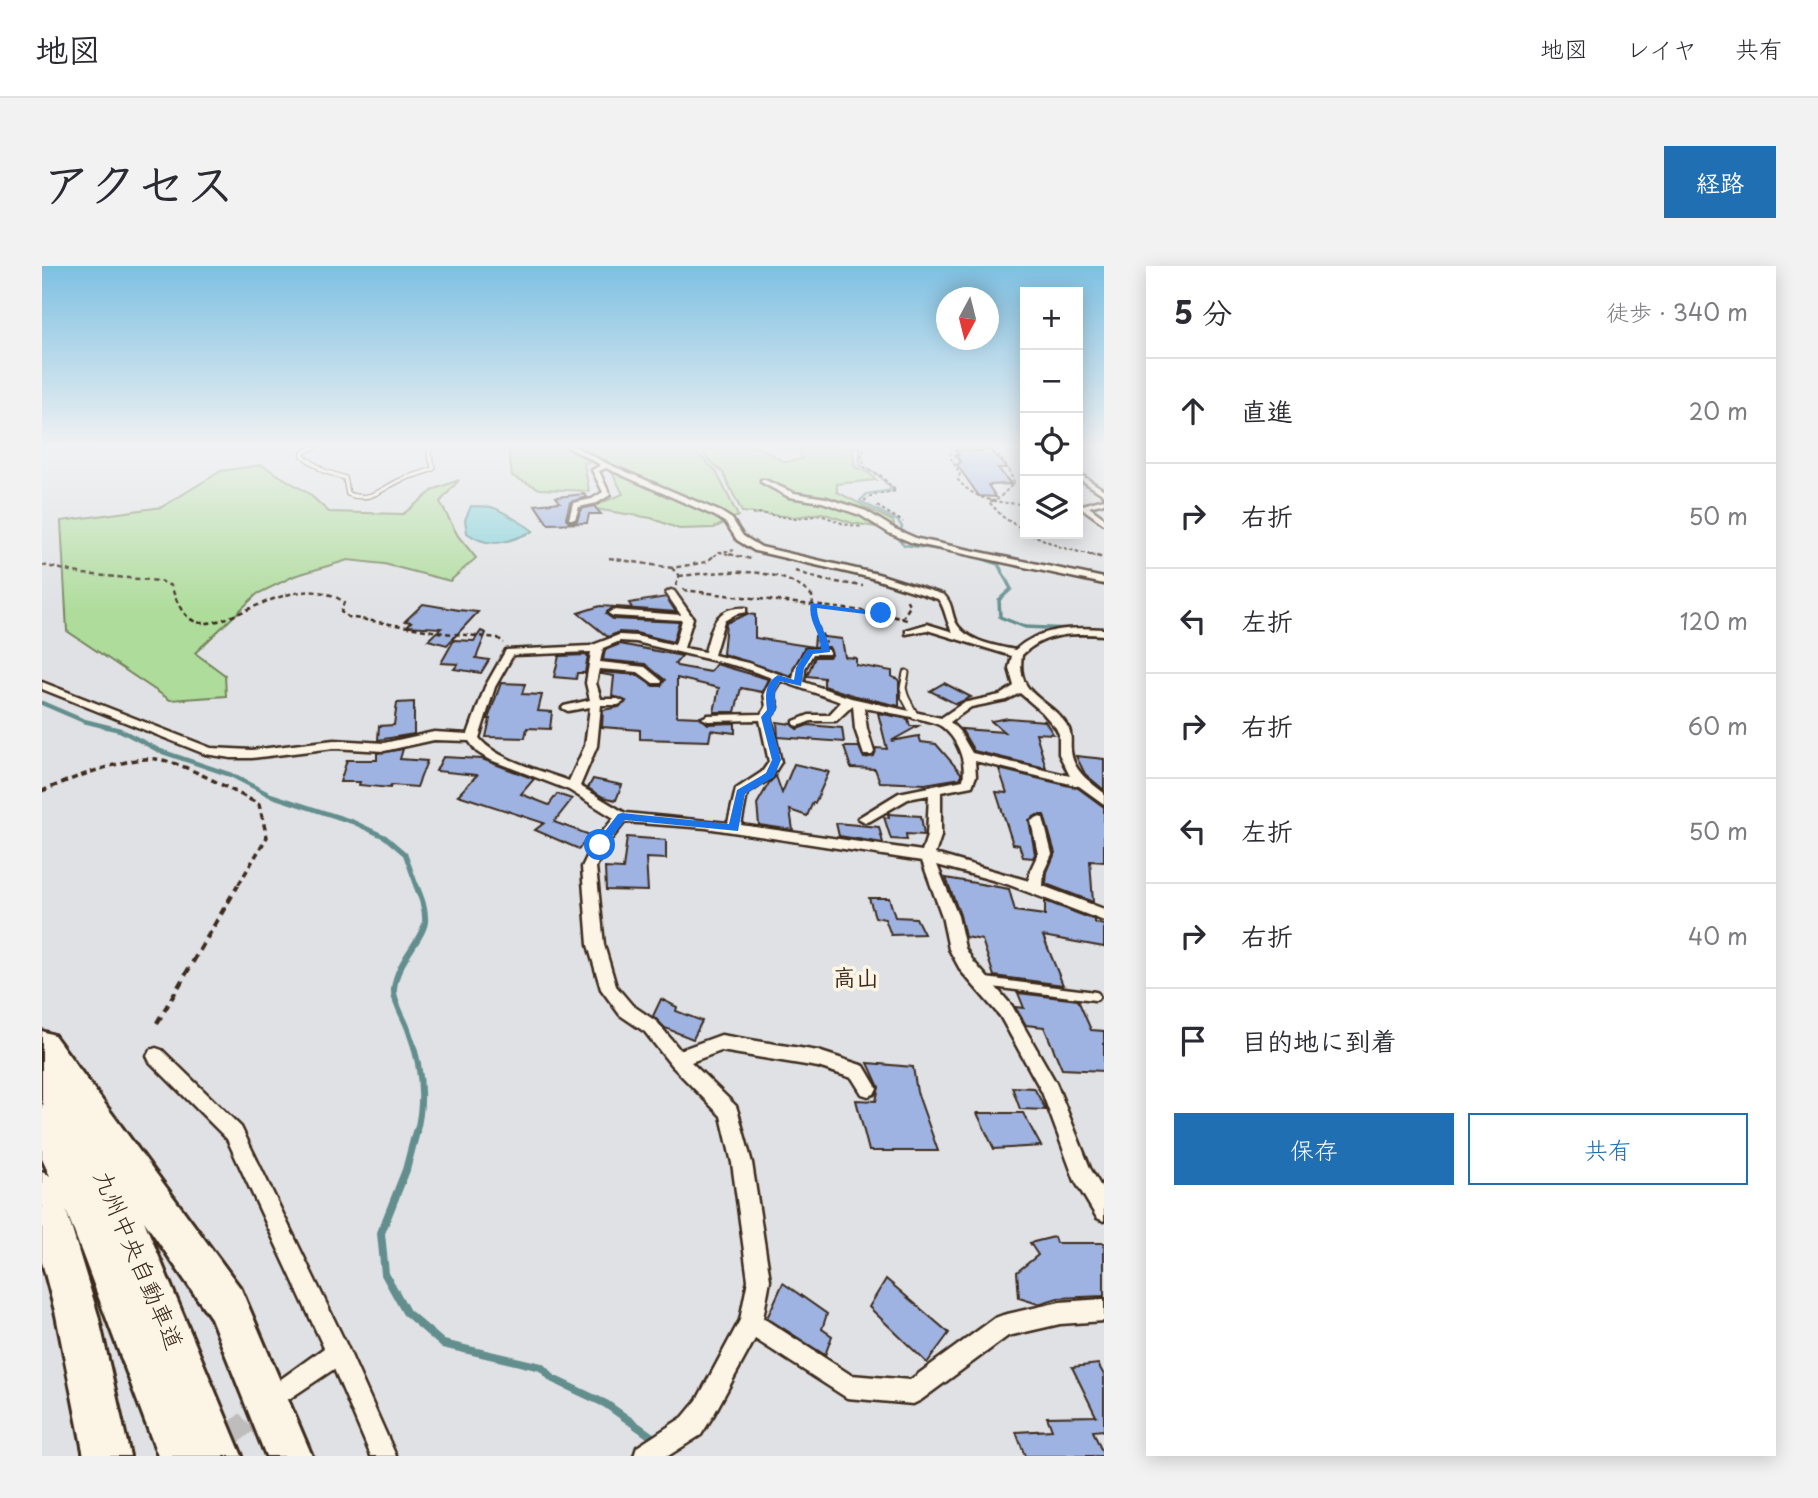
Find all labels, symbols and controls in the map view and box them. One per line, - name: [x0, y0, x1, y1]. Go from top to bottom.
- text: 地図: [35, 23, 101, 73]
- text: 地図: [1540, 30, 1588, 66]
- text: レイヤ: [1626, 30, 1697, 66]
- text: 共有: [1735, 30, 1783, 66]
- text: アクセス: [42, 145, 235, 219]
- button: 経路: [1664, 146, 1776, 218]
- north arrow: [936, 287, 999, 350]
- map controls: [1020, 287, 1083, 539]
- button: +: [1020, 287, 1083, 350]
- text: 5 分: [1174, 289, 1232, 334]
- text: 徒歩 · 340 m: [1606, 294, 1748, 329]
- button: −: [1020, 350, 1083, 413]
- text: 直進: [1241, 391, 1293, 430]
- icon: ahead: [1174, 392, 1212, 430]
- text: 20 m: [1689, 393, 1748, 428]
- button: locate: [1020, 413, 1083, 476]
- button: layers: [1020, 476, 1083, 539]
- text: 右折: [1241, 496, 1293, 535]
- icon: right: [1174, 497, 1212, 535]
- text: 50 m: [1688, 498, 1748, 533]
- route end: [865, 597, 896, 628]
- text: 左折: [1241, 601, 1293, 640]
- icon: left: [1174, 602, 1212, 640]
- text: 120 m: [1680, 603, 1748, 638]
- text: 右折: [1241, 706, 1293, 745]
- icon: right: [1174, 707, 1212, 745]
- text: 60 m: [1688, 708, 1748, 743]
- text: 左折: [1241, 811, 1293, 850]
- icon: left: [1174, 812, 1212, 850]
- text: 50 m: [1688, 813, 1748, 848]
- route start: [584, 829, 615, 860]
- text: 右折: [1241, 916, 1293, 955]
- icon: right: [1174, 917, 1212, 955]
- text: 40 m: [1688, 918, 1748, 953]
- district label: 高山: [833, 959, 879, 994]
- text: 目的地に到着: [1241, 1021, 1397, 1060]
- icon: arrive: [1174, 1022, 1212, 1060]
- button: 保存: [1174, 1113, 1454, 1185]
- button: 共有: [1468, 1113, 1748, 1185]
- street label: 九州中央自動車道: [86, 1164, 194, 1355]

